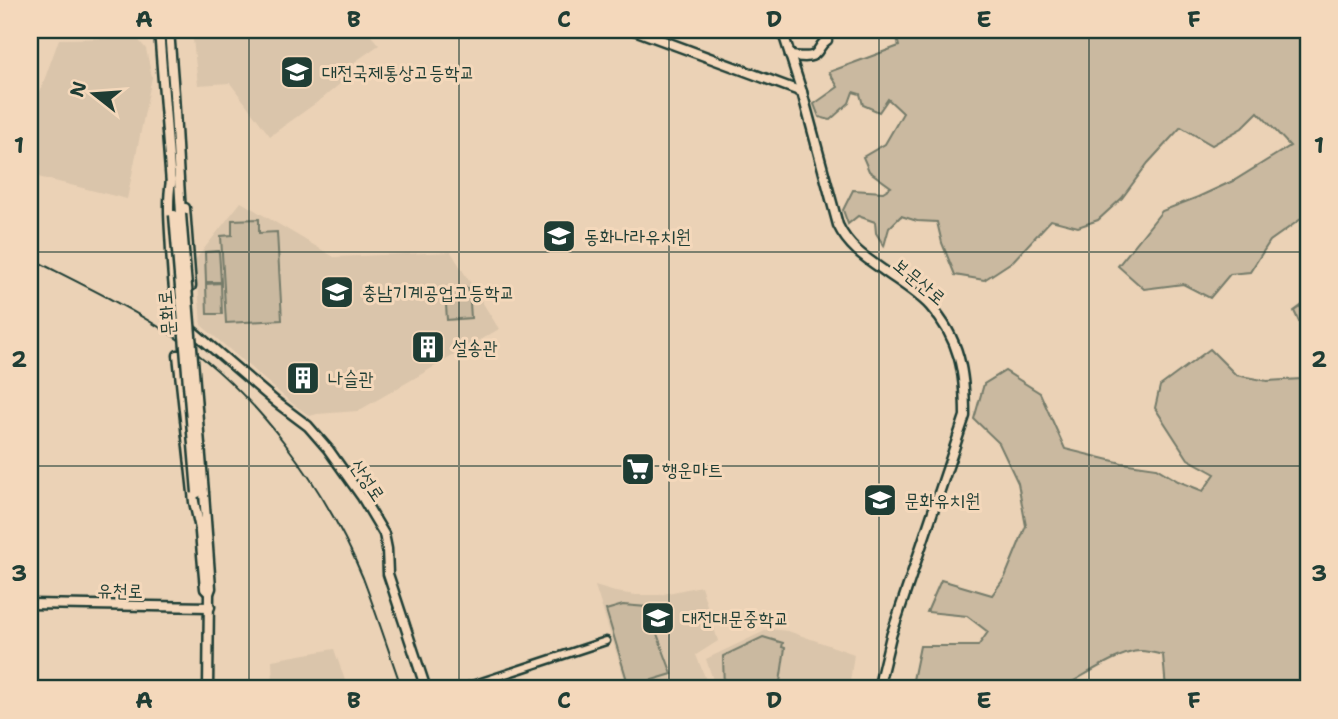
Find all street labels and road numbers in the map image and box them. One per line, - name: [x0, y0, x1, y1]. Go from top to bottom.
- street label: 보문산로: [888, 252, 951, 311]
- street label: 문화로: [152, 289, 181, 337]
- street label: 산성로: [344, 454, 391, 506]
- street label: 유천로: [97, 578, 143, 603]

